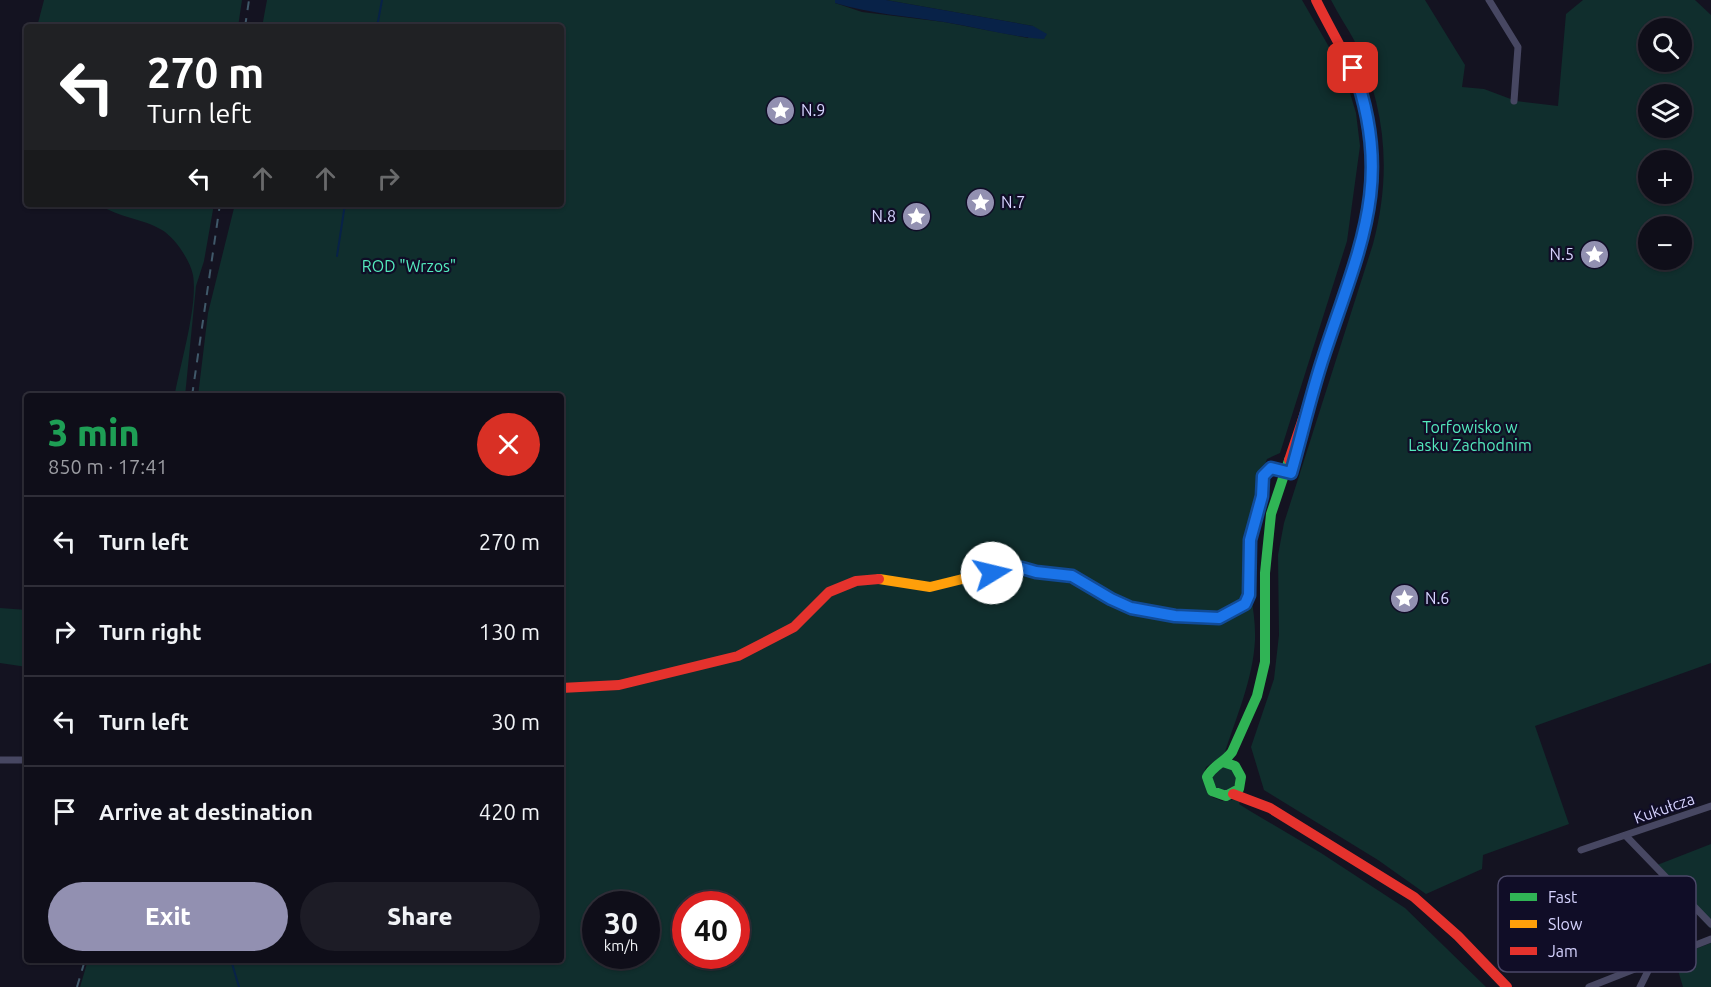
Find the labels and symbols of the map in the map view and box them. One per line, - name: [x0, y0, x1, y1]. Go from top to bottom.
- pin: [1327, 42, 1378, 93]
- place icon: N.9: [764, 94, 796, 126]
- place label: N.9: [801, 101, 825, 119]
- place icon: N.7: [964, 186, 996, 218]
- place label: N.7: [1001, 193, 1025, 211]
- place icon: N.8: [901, 200, 933, 232]
- place label: N.8: [872, 207, 896, 225]
- place icon: N.5: [1579, 238, 1611, 270]
- place label: N.5: [1550, 245, 1574, 263]
- park label: ROD "Wrzos": [362, 257, 456, 275]
- park label: Torfowisko w Lasku Zachodnim: [1408, 418, 1532, 454]
- position arrow: [960, 541, 1024, 605]
- place icon: N.6: [1388, 582, 1420, 614]
- place label: N.6: [1425, 589, 1449, 607]
- street label: Kukułcza: [1631, 789, 1697, 827]
- legend: [1498, 876, 1696, 972]
- text: Fast: [1548, 888, 1578, 906]
- speed limit sign: 40: [672, 891, 750, 969]
- text: Slow: [1548, 915, 1583, 933]
- text: Jam: [1548, 942, 1578, 960]

